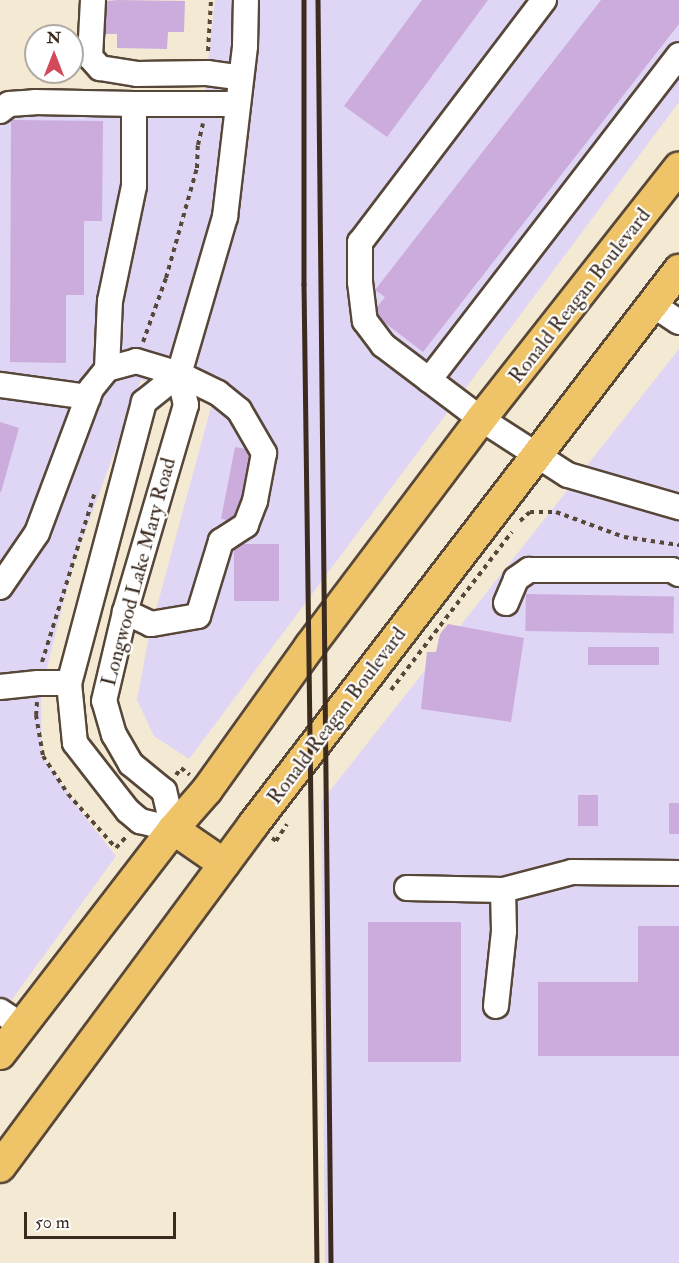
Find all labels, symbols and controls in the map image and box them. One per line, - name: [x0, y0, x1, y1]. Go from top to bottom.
- north arrow: [24, 24, 84, 84]
- text: N: [47, 28, 61, 48]
- street label: Ronald Reagan Boulevard: [504, 203, 656, 389]
- street label: Longwood Lake Mary Road: [96, 455, 182, 689]
- street label: Ronald Reagan Boulevard: [262, 622, 412, 810]
- scale bar: [27, 1200, 178, 1238]
- text: 50 m: [35, 1211, 70, 1234]

